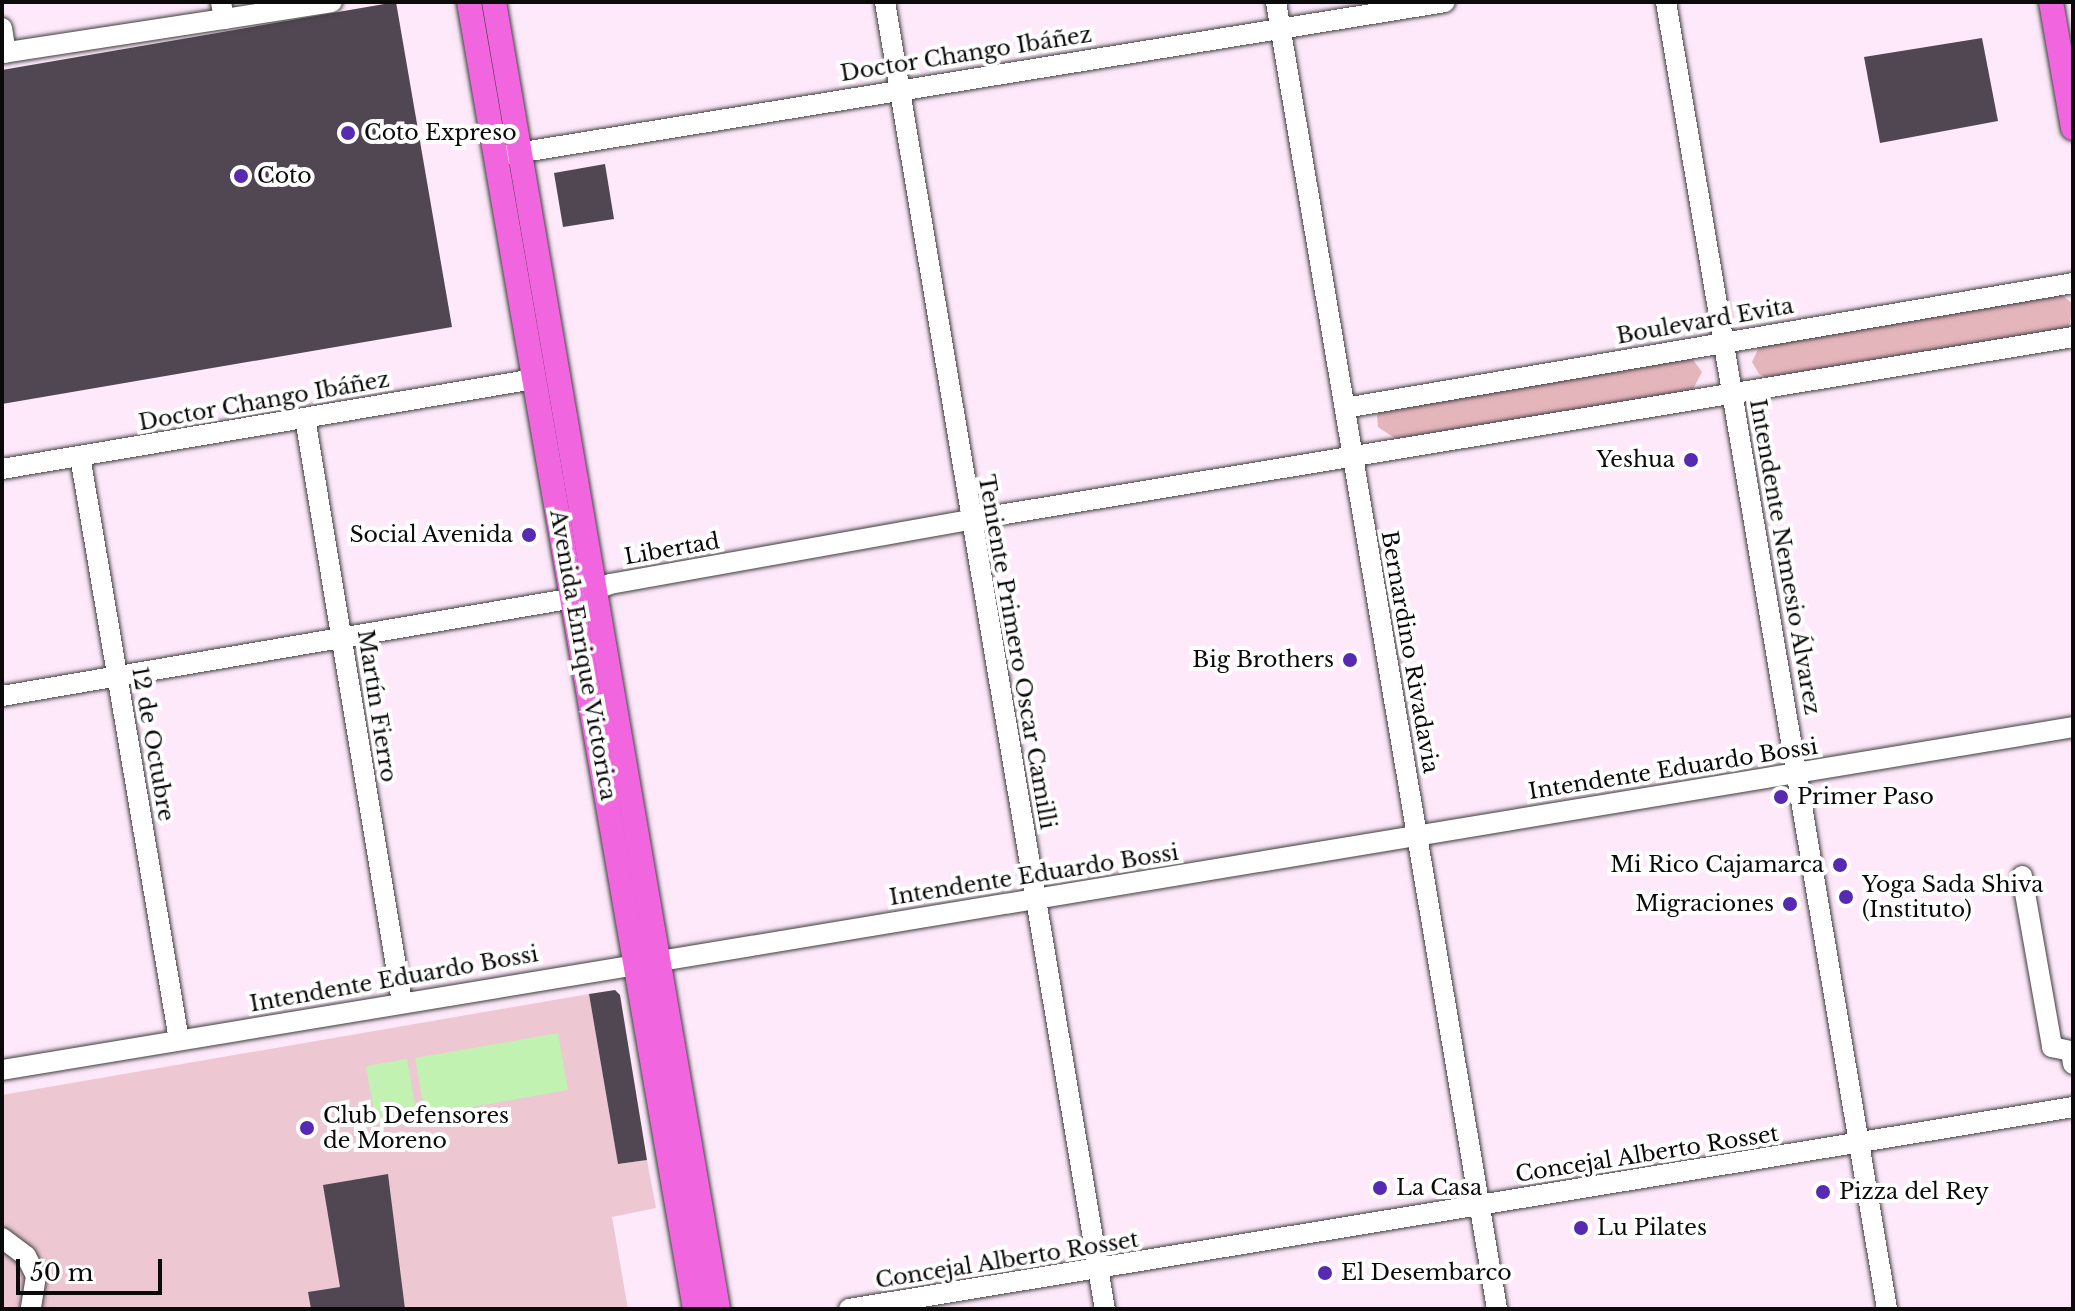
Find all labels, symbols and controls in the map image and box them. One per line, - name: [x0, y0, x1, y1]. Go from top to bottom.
- street label: Doctor Chango Ibáñez: [838, 21, 1094, 87]
- place label: Coto Expreso: [364, 120, 517, 146]
- marker: Coto Expreso: [339, 124, 357, 142]
- place label: Coto: [257, 163, 312, 189]
- marker: Coto: [232, 167, 250, 185]
- street label: Boulevard Evita: [1614, 292, 1796, 350]
- street label: Doctor Chango Ibáñez: [136, 366, 392, 436]
- street label: Intendente Nemesio Álvarez: [1744, 397, 1826, 717]
- place label: Yeshua: [1596, 447, 1675, 473]
- marker: Yeshua: [1682, 451, 1700, 469]
- street label: Teniente Primero Oscar Camilli: [973, 472, 1061, 832]
- street label: Avenida Enrique Victorica: [544, 507, 622, 803]
- place label: Social Avenida: [349, 522, 513, 548]
- marker: Social Avenida: [520, 526, 538, 544]
- street label: Libertad: [622, 528, 722, 570]
- street label: Bernardino Rivadavia: [1376, 529, 1444, 775]
- street label: Martín Fierro: [352, 628, 402, 784]
- place label: Big Brothers: [1192, 647, 1334, 673]
- marker: Big Brothers: [1341, 651, 1359, 669]
- street label: 12 de Octubre: [126, 665, 180, 823]
- street label: Intendente Eduardo Bossi: [1526, 733, 1820, 805]
- place label: Primer Paso: [1797, 784, 1935, 810]
- marker: Primer Paso: [1772, 788, 1790, 806]
- street label: Intendente Eduardo Bossi: [887, 839, 1181, 911]
- place label: Mi Rico Cajamarca: [1610, 852, 1824, 878]
- marker: Mi Rico Cajamarca: [1831, 856, 1849, 874]
- place label: Yoga Sada Shiva (Instituto): [1862, 871, 2044, 922]
- marker: Yoga Sada Shiva (Instituto): [1837, 888, 1855, 906]
- place label: Migraciones: [1635, 891, 1774, 917]
- marker: Migraciones: [1781, 895, 1799, 913]
- street label: Intendente Eduardo Bossi: [248, 941, 540, 1017]
- place label: Club Defensores de Moreno: [323, 1102, 509, 1154]
- marker: Club Defensores de Moreno: [298, 1119, 316, 1137]
- street label: Concejal Alberto Rosset: [1513, 1120, 1781, 1188]
- place label: La Casa: [1396, 1175, 1483, 1201]
- marker: La Casa: [1371, 1179, 1389, 1197]
- place label: Pizza del Rey: [1839, 1179, 1989, 1205]
- marker: Pizza del Rey: [1814, 1183, 1832, 1201]
- place label: Lu Pilates: [1597, 1215, 1707, 1241]
- marker: Lu Pilates: [1572, 1219, 1590, 1237]
- street label: Concejal Alberto Rosset: [873, 1226, 1141, 1294]
- scale bar: [20, 1243, 166, 1293]
- text: 50 m: [30, 1258, 93, 1287]
- place label: El Desembarco: [1341, 1260, 1512, 1286]
- marker: El Desembarco: [1316, 1264, 1334, 1282]

